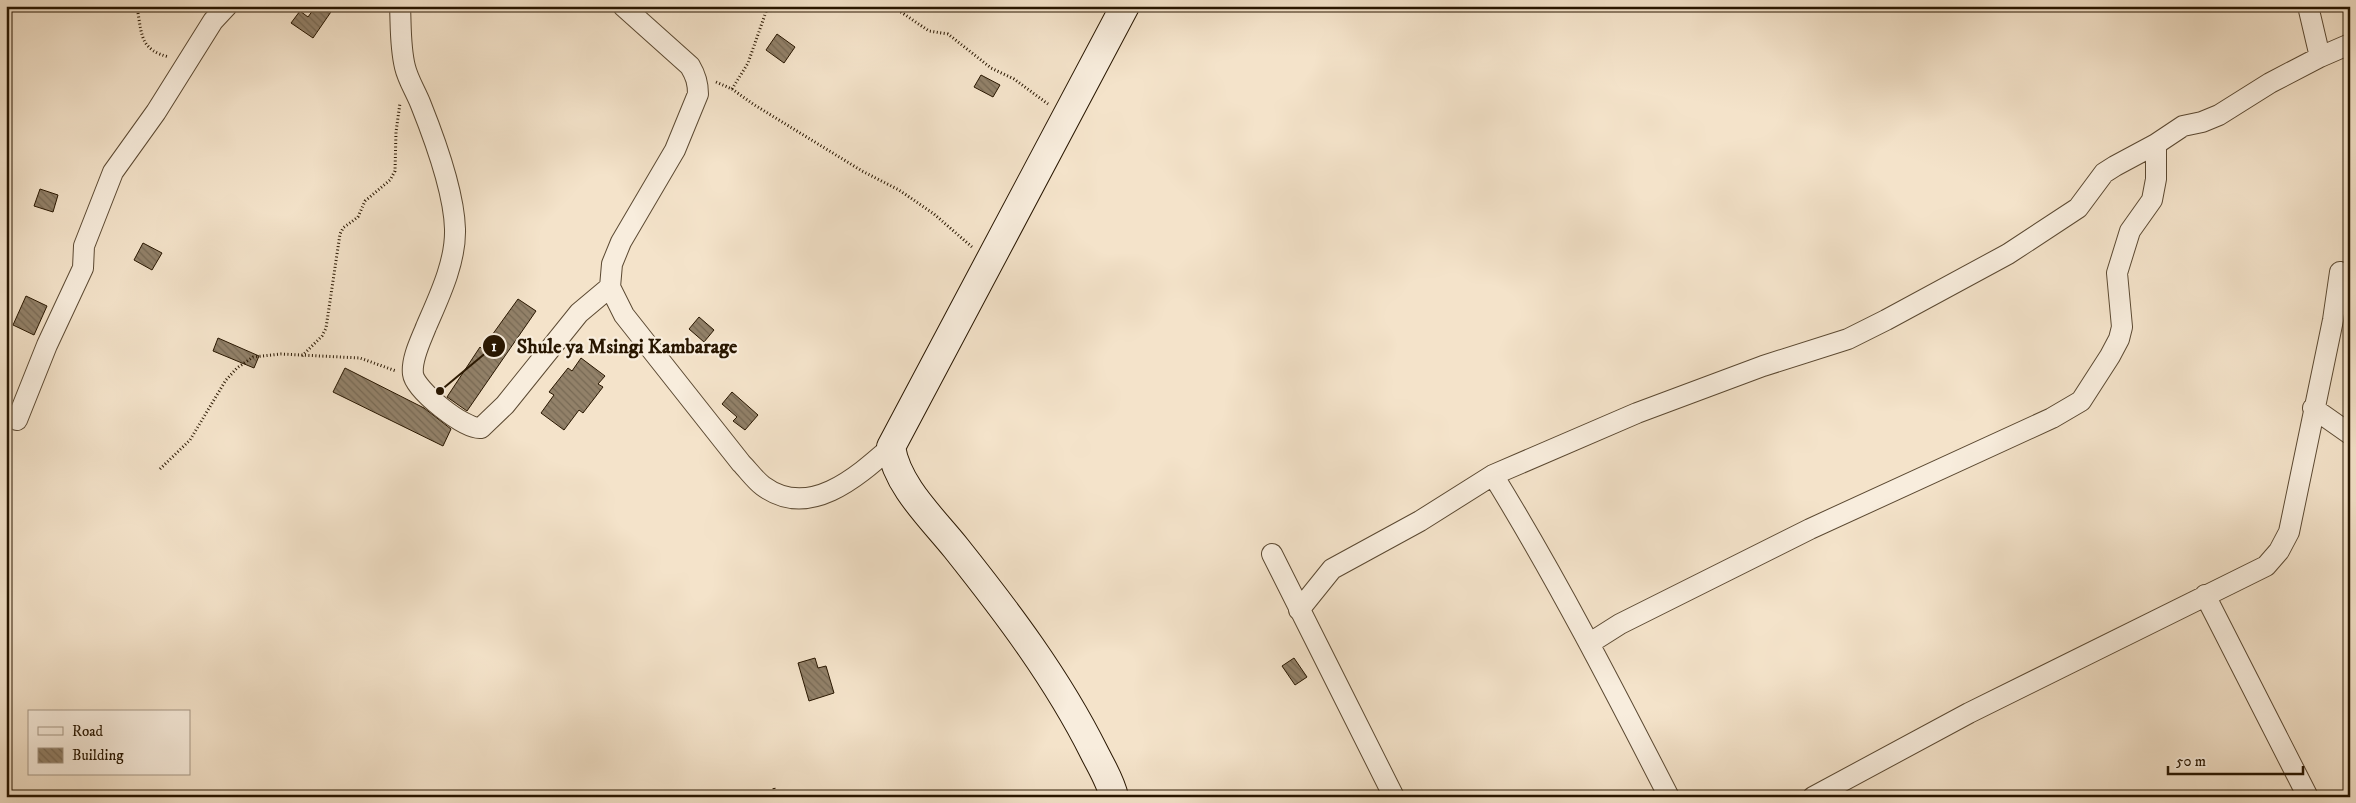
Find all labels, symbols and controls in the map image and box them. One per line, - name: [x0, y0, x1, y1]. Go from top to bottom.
- callout: Shule ya Msingi Kambarage: [481, 328, 747, 363]
- text: Shule ya Msingi Kambarage: [517, 335, 738, 360]
- text: 1: [491, 337, 497, 356]
- legend: [28, 710, 190, 776]
- text: Road: [72, 722, 104, 741]
- scale bar: [2168, 743, 2304, 775]
- text: Building: [72, 746, 124, 765]
- text: 50 m: [2176, 752, 2206, 771]

